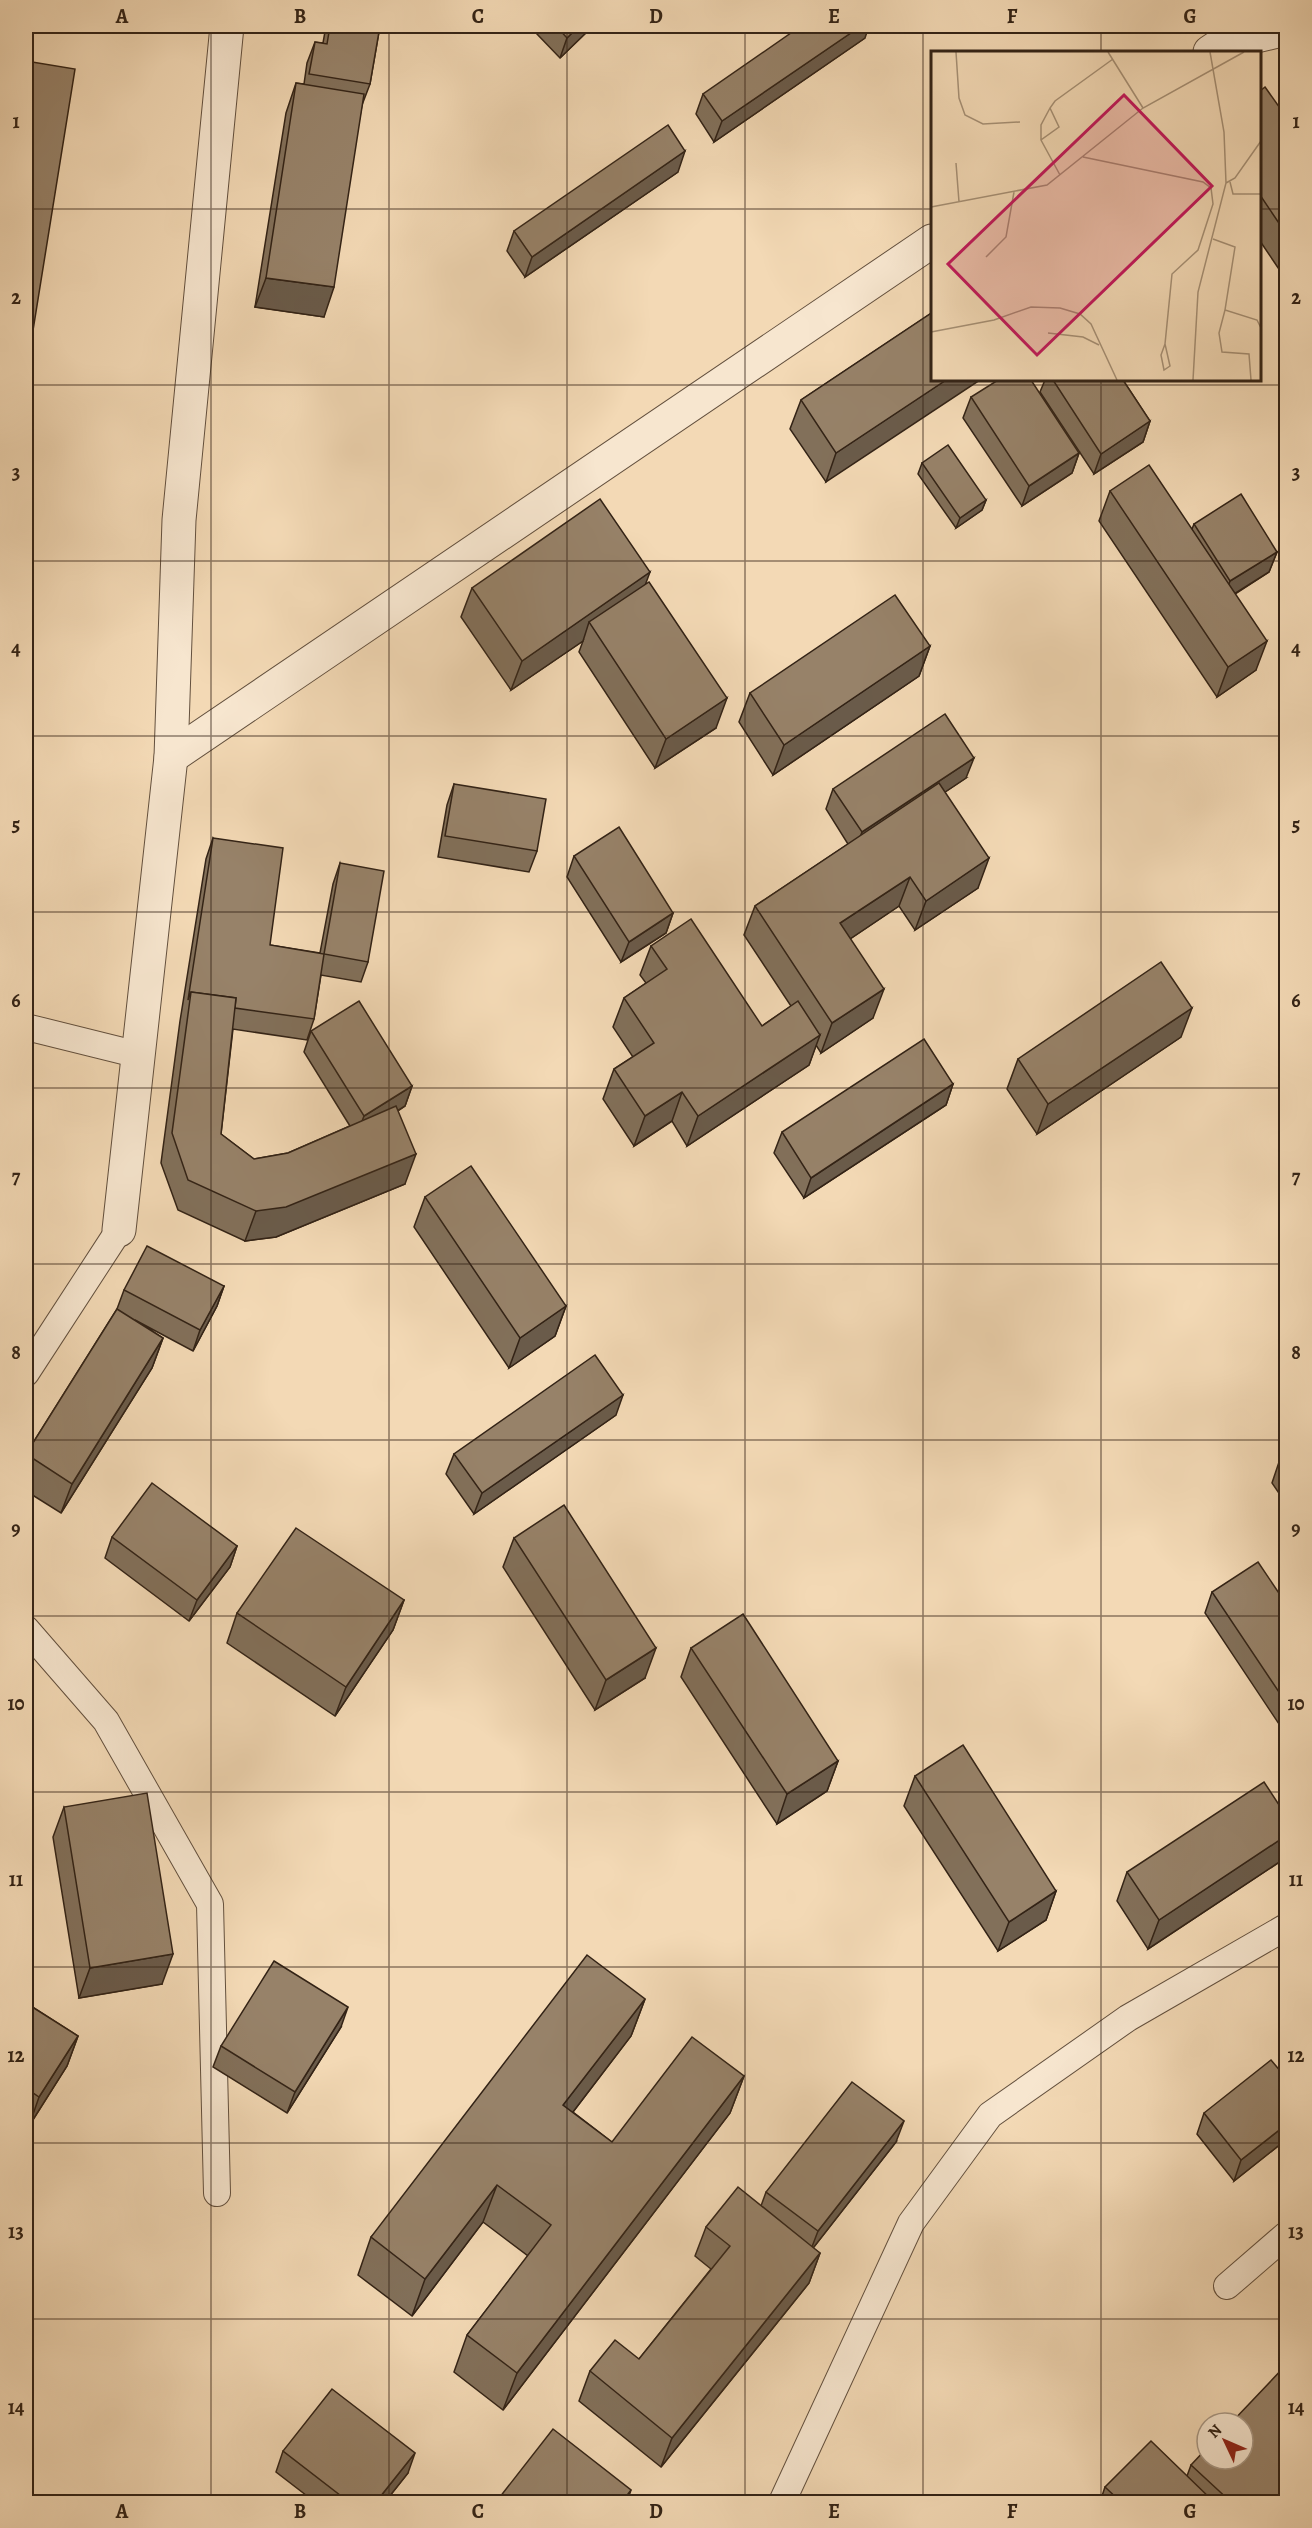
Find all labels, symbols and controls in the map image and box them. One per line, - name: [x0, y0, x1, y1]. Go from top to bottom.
- text: A: [115, 3, 129, 30]
- text: B: [294, 3, 306, 30]
- text: C: [472, 3, 484, 30]
- text: D: [649, 3, 663, 30]
- text: E: [828, 3, 840, 30]
- text: F: [1007, 3, 1018, 30]
- text: G: [1183, 3, 1197, 30]
- inset map: [931, 51, 1261, 381]
- text: 1: [12, 108, 20, 135]
- text: 1: [1292, 108, 1300, 135]
- text: 2: [11, 284, 21, 311]
- text: 2: [1291, 284, 1301, 311]
- text: 3: [12, 459, 20, 486]
- text: 3: [1292, 459, 1300, 486]
- text: 4: [11, 635, 21, 662]
- text: 4: [1291, 635, 1301, 662]
- text: 5: [12, 811, 20, 838]
- text: 5: [1292, 811, 1300, 838]
- text: 6: [11, 987, 21, 1014]
- text: 6: [1291, 987, 1301, 1014]
- text: 7: [12, 1163, 21, 1190]
- text: 7: [1292, 1163, 1301, 1190]
- text: 8: [11, 1339, 21, 1366]
- text: 8: [1291, 1339, 1301, 1366]
- text: 9: [11, 1515, 21, 1542]
- text: 9: [1291, 1515, 1301, 1542]
- text: 10: [7, 1690, 25, 1717]
- text: 10: [1287, 1690, 1305, 1717]
- text: 11: [9, 1866, 23, 1893]
- text: 11: [1289, 1866, 1303, 1893]
- text: 12: [8, 2042, 25, 2069]
- text: 12: [1288, 2042, 1305, 2069]
- text: 13: [8, 2218, 24, 2245]
- text: 13: [1288, 2218, 1304, 2245]
- text: 14: [8, 2394, 25, 2421]
- text: 14: [1288, 2394, 1305, 2421]
- north arrow: [1195, 2411, 1255, 2471]
- text: N: [1203, 2419, 1227, 2443]
- text: A: [115, 2498, 129, 2525]
- text: B: [294, 2498, 306, 2525]
- text: C: [472, 2498, 484, 2525]
- text: D: [649, 2498, 663, 2525]
- text: E: [828, 2498, 840, 2525]
- text: F: [1007, 2498, 1018, 2525]
- text: G: [1183, 2498, 1197, 2525]

